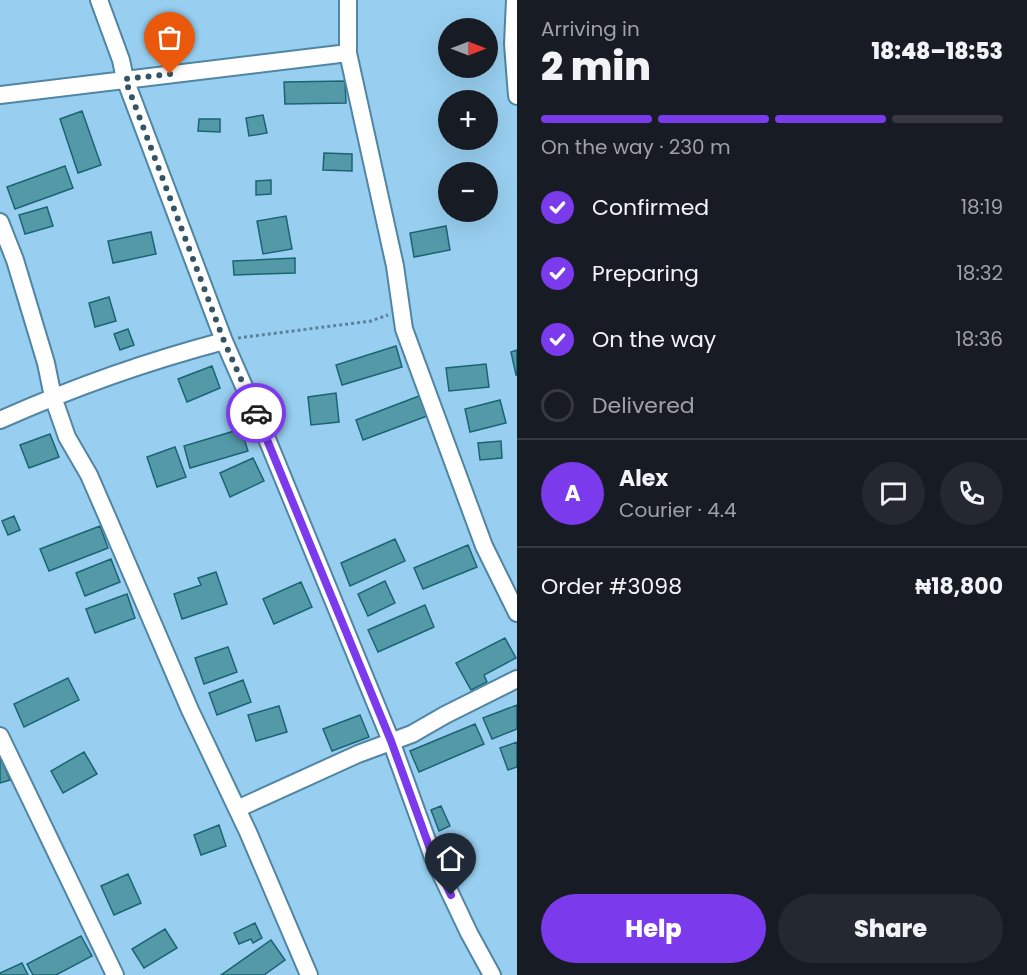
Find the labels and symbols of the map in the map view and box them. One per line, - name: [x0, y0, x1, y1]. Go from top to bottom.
- pin: [144, 12, 195, 74]
- north arrow: [438, 18, 498, 78]
- courier: [226, 383, 286, 443]
- pin: [425, 833, 476, 895]

